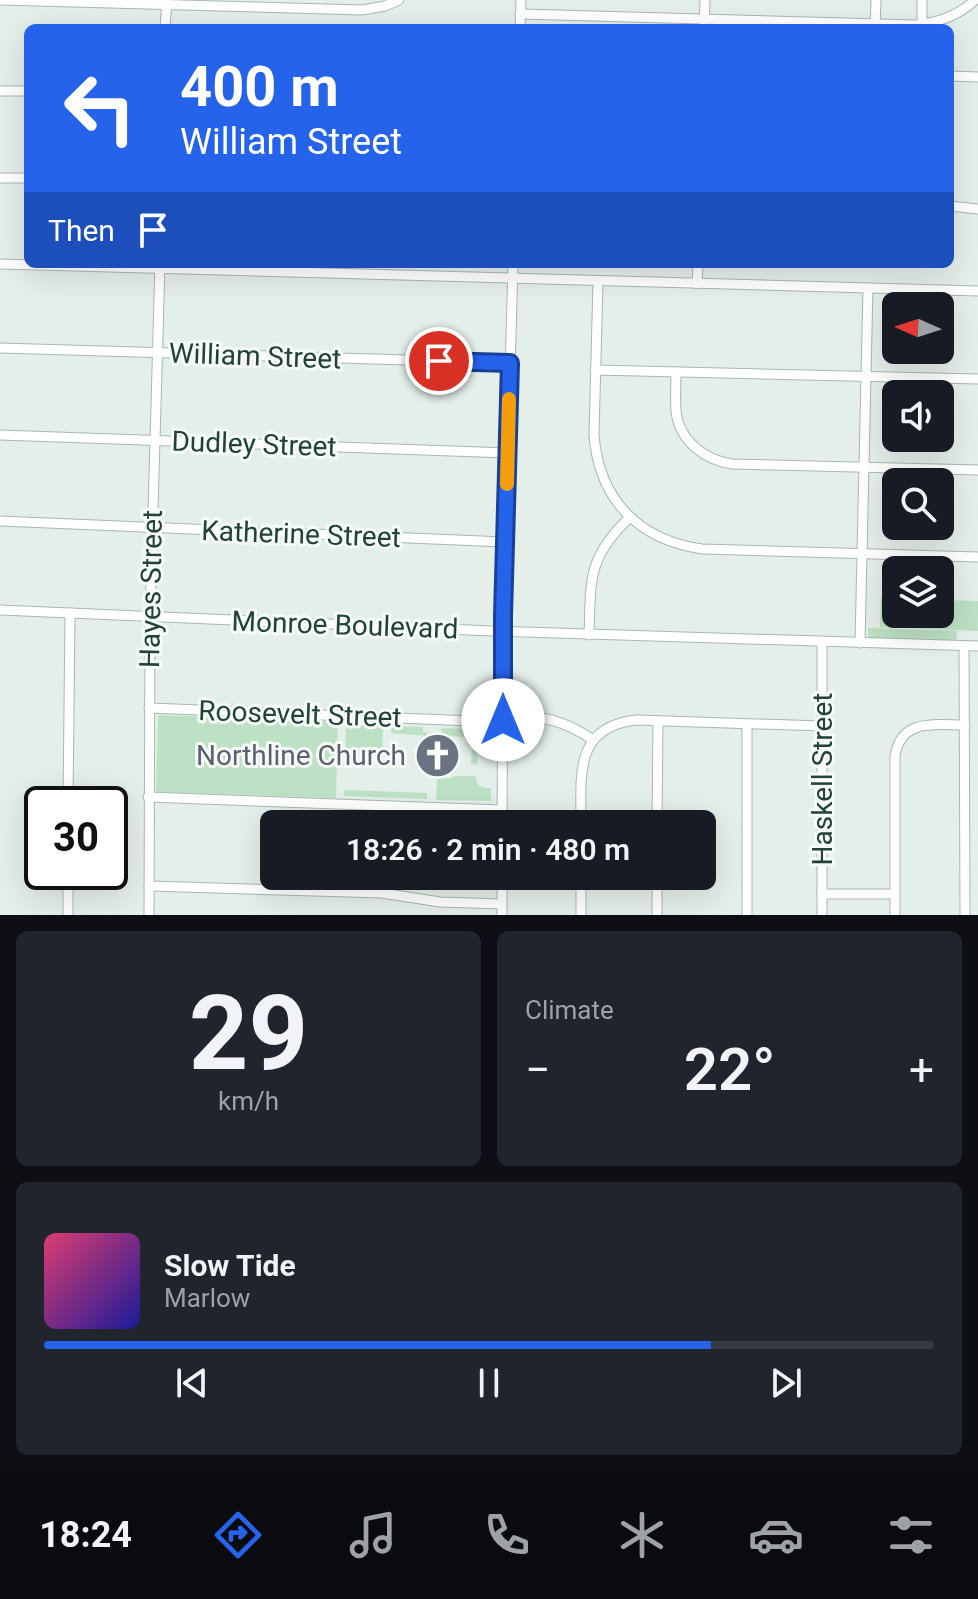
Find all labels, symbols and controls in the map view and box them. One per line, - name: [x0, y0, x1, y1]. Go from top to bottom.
- text: 400 m: [180, 54, 339, 120]
- icon: left: [48, 56, 152, 160]
- text: William Street: [180, 121, 402, 163]
- icon: arrive: [131, 208, 175, 252]
- text: Then: [48, 213, 115, 248]
- north arrow: [882, 292, 954, 364]
- map controls: [882, 292, 954, 628]
- pin: [405, 327, 473, 395]
- street label: William Street: [168, 336, 342, 376]
- icon: arrive: [417, 339, 461, 383]
- button: sound: [882, 380, 954, 452]
- street label: Dudley Street: [171, 425, 337, 463]
- button: search: [882, 468, 954, 540]
- street label: Hayes Street: [133, 510, 169, 668]
- street label: Katherine Street: [201, 514, 401, 554]
- button: layers: [882, 556, 954, 628]
- street label: Monroe Boulevard: [231, 605, 459, 645]
- position arrow: [461, 678, 545, 762]
- street label: Haskell Street: [806, 693, 839, 865]
- street label: Roosevelt Street: [198, 694, 402, 734]
- church icon: Northline Church: [413, 731, 461, 779]
- place label: Northline Church: [196, 739, 406, 772]
- speed limit sign: 30: [24, 786, 128, 890]
- text: 18:26 · 2 min · 480 m: [346, 832, 630, 867]
- text: 29: [189, 973, 308, 1094]
- text: Climate: [525, 995, 614, 1025]
- text: 22°: [684, 1034, 775, 1105]
- text: −: [525, 1044, 550, 1096]
- text: +: [909, 1044, 934, 1096]
- text: km/h: [218, 1086, 279, 1116]
- text: Slow Tide: [164, 1248, 296, 1283]
- text: Marlow: [164, 1283, 250, 1313]
- icon: previous: [170, 1361, 214, 1405]
- icon: pause: [467, 1361, 511, 1405]
- icon: next: [764, 1361, 808, 1405]
- icon: directions: [210, 1507, 266, 1563]
- icon: music: [345, 1507, 401, 1563]
- icon: phone: [479, 1507, 535, 1563]
- icon: climate: [614, 1507, 670, 1563]
- icon: car: [748, 1507, 804, 1563]
- icon: filters: [883, 1507, 939, 1563]
- text: 18:24: [39, 1514, 132, 1556]

